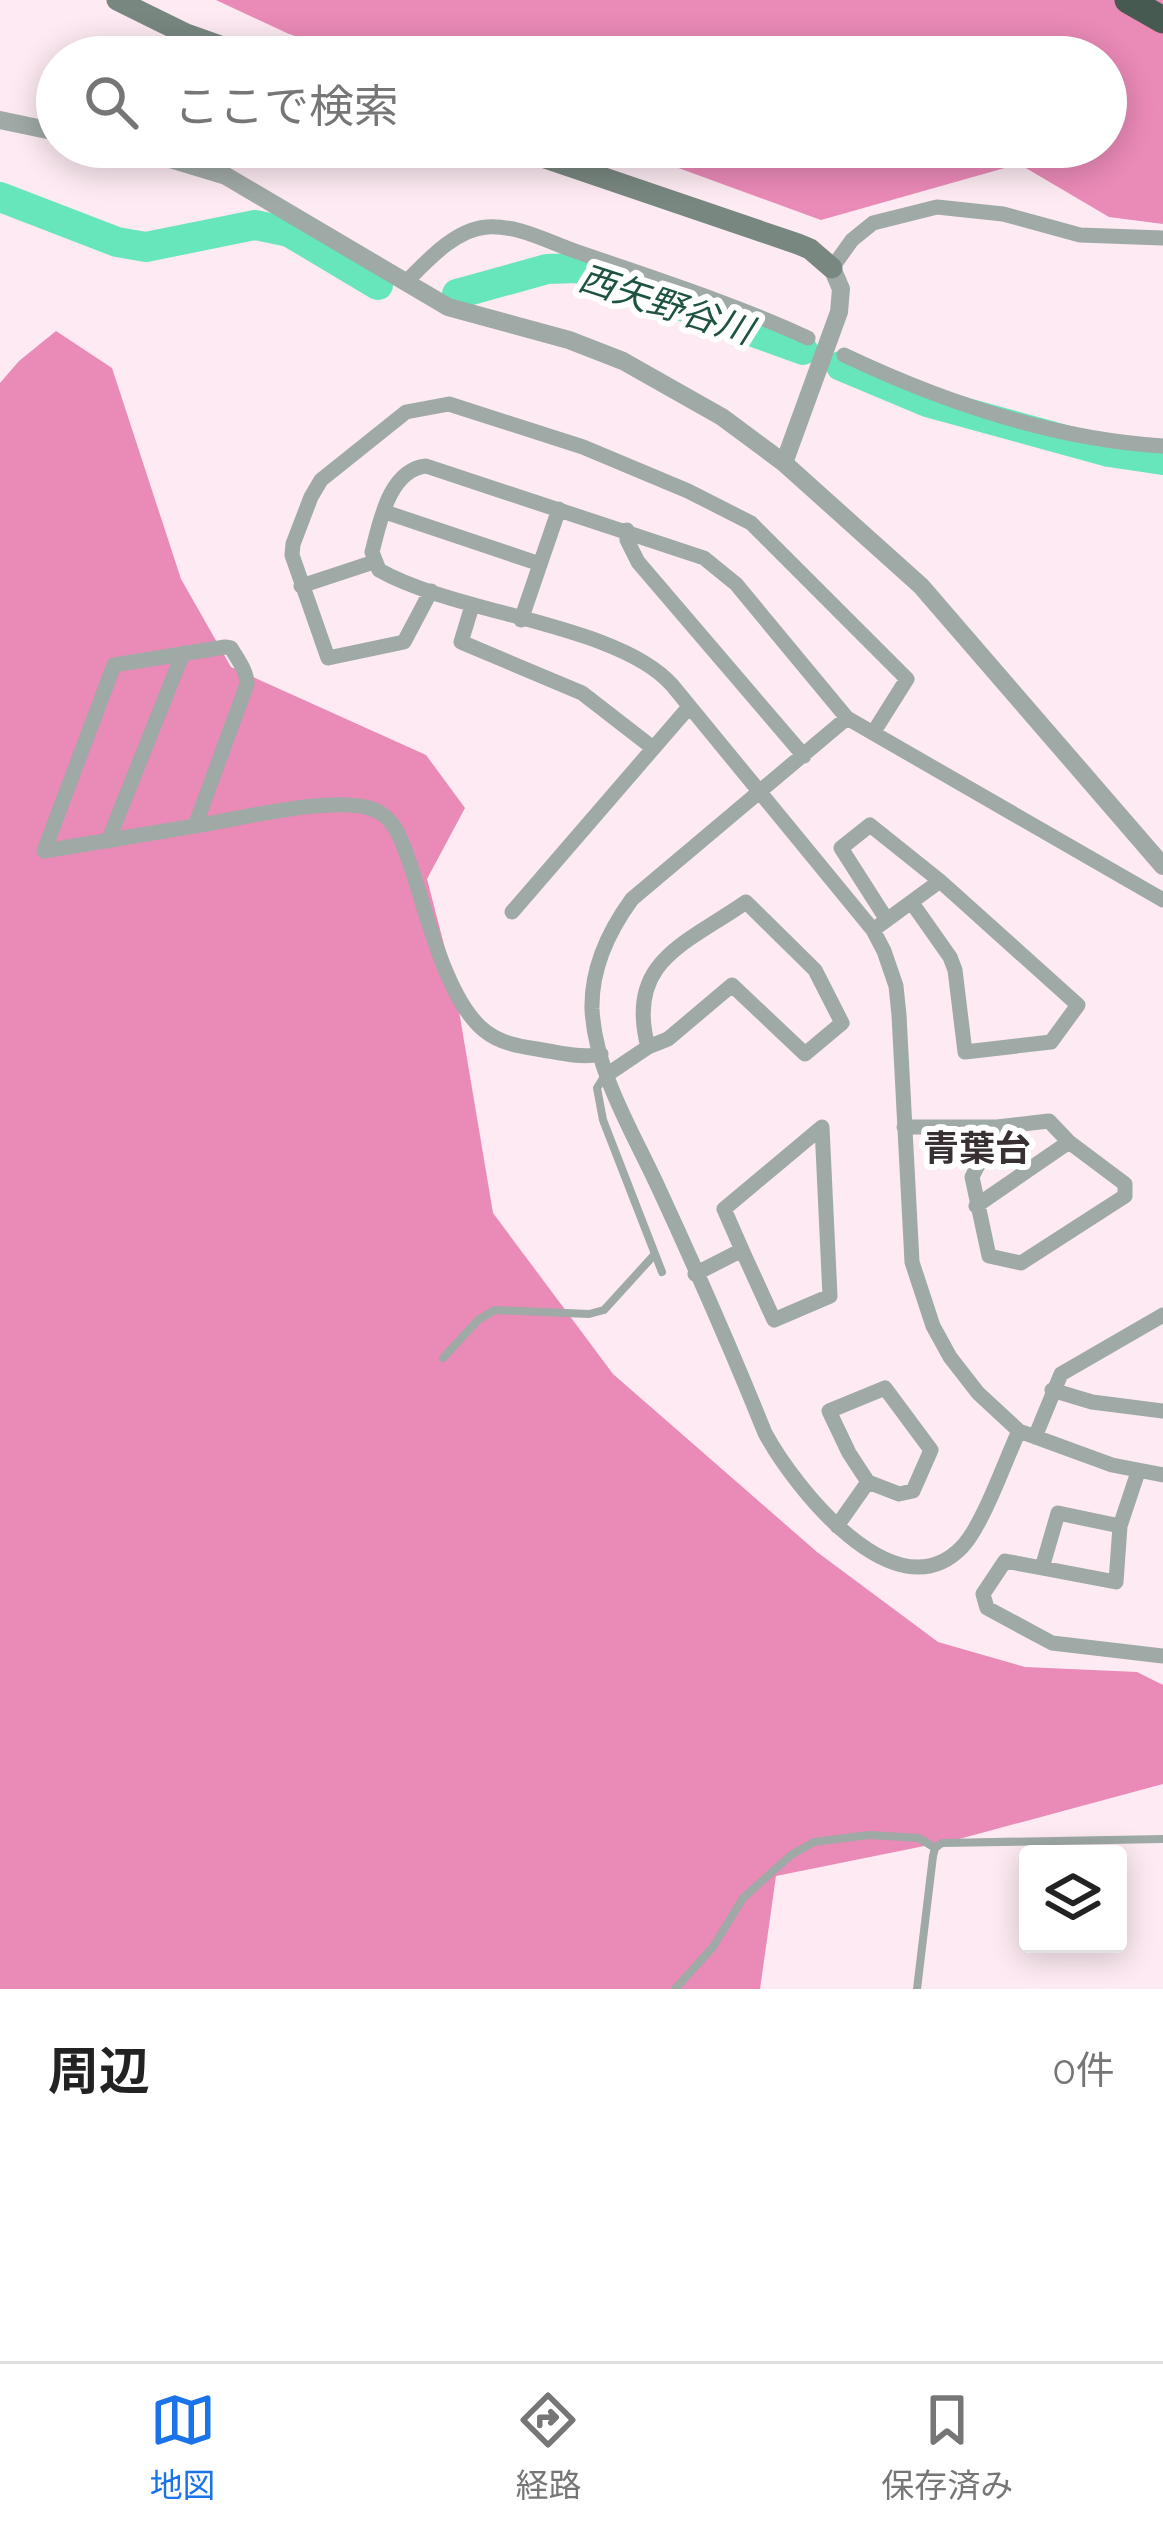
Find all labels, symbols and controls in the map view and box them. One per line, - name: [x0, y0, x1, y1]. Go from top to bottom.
- search box: [36, 36, 1127, 168]
- icon: search: [78, 69, 144, 135]
- text: ここで検索: [174, 80, 399, 133]
- water label: 西矢野谷川: [574, 256, 762, 353]
- district label: 青葉台: [923, 1127, 1031, 1169]
- map controls: [1019, 1845, 1127, 1953]
- button: layers: [1019, 1845, 1127, 1953]
- text: 周辺: [48, 2041, 150, 2101]
- text: 0件: [1052, 2047, 1115, 2093]
- tab: 地図: [150, 2387, 216, 2507]
- tab: 経路: [515, 2387, 581, 2507]
- tab: 保存済み: [881, 2387, 1013, 2507]

